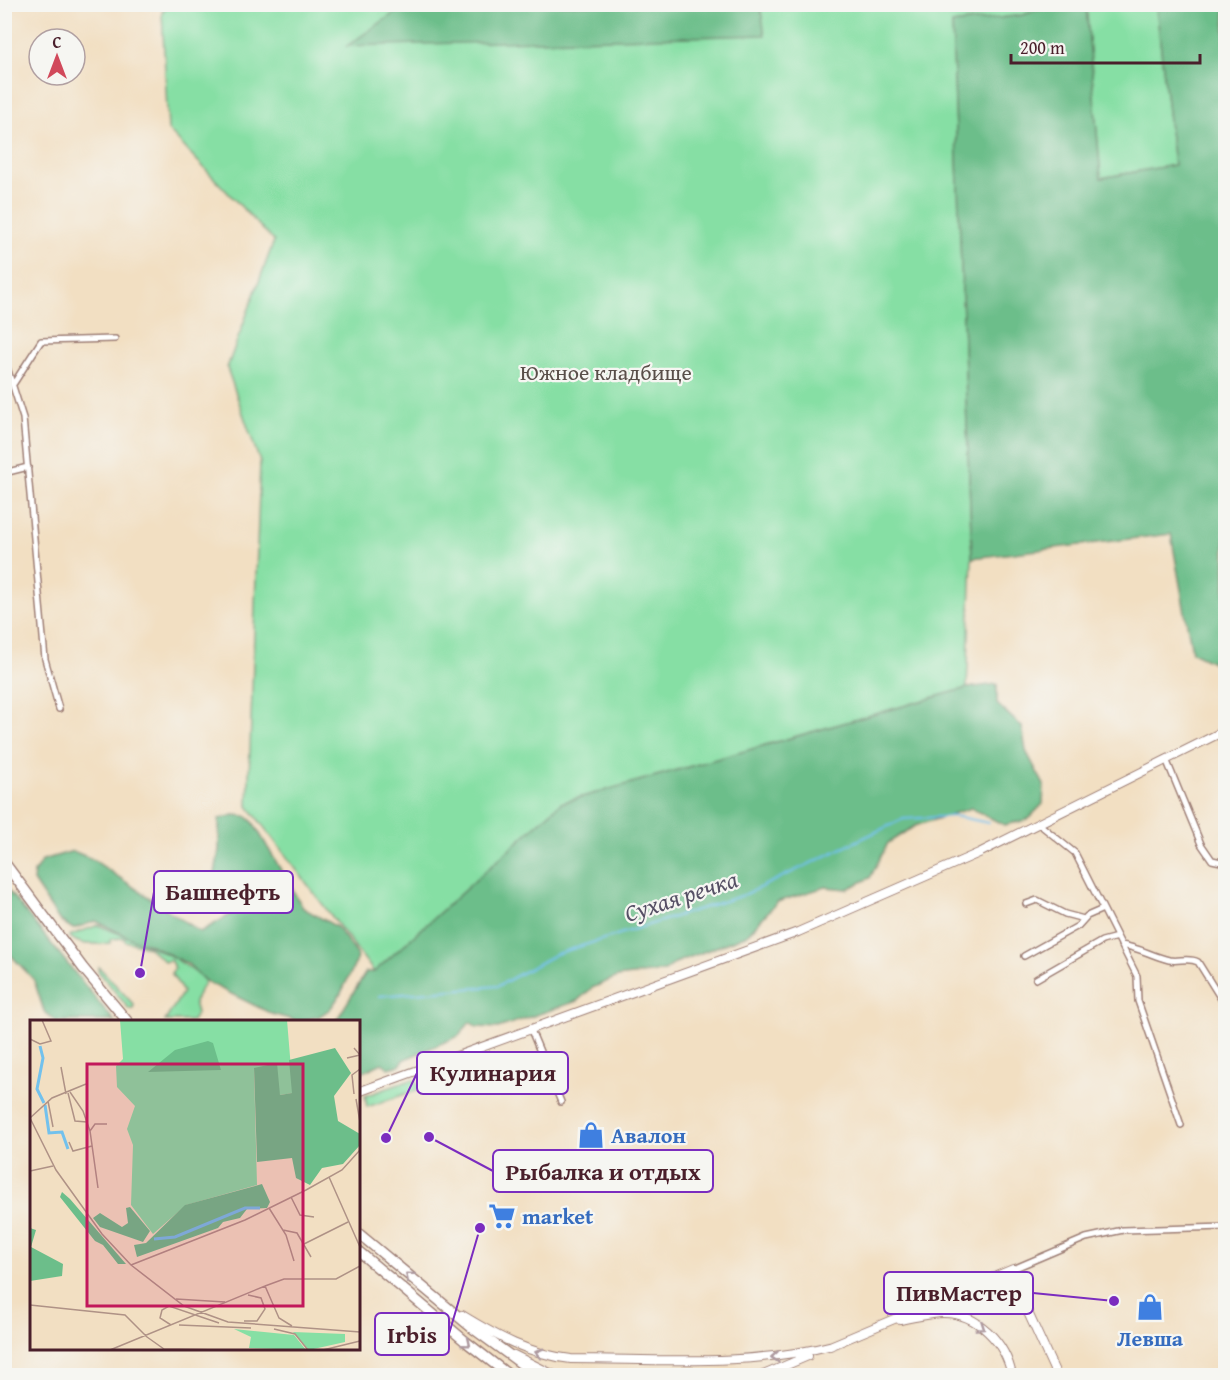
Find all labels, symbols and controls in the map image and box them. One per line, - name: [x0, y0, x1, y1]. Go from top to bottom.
- north arrow: [27, 27, 87, 87]
- scale bar: [1011, 27, 1200, 65]
- text: С: [52, 30, 62, 54]
- text: 200 m: [1020, 34, 1065, 61]
- park label: Южное кладбище: [520, 356, 692, 388]
- water label: Сухая речка: [620, 861, 742, 931]
- callout: Башнефть: [154, 871, 293, 913]
- text: Башнефть: [165, 874, 281, 909]
- inset map: [30, 1020, 360, 1350]
- callout: Кулинария: [417, 1052, 568, 1094]
- text: Кулинария: [430, 1055, 556, 1090]
- place label: Авалон: [611, 1119, 686, 1151]
- shop icon: Авалон: [576, 1120, 606, 1150]
- callout: Рыбалка и отдых: [493, 1150, 713, 1192]
- text: Рыбалка и отдых: [505, 1154, 701, 1189]
- place label: market: [522, 1200, 594, 1232]
- supermarket icon: market: [487, 1201, 517, 1231]
- one-way arrow: [405, 1272, 416, 1283]
- callout: ПивМастер: [884, 1272, 1033, 1314]
- text: ПивМастер: [896, 1275, 1022, 1310]
- shop icon: Левша: [1135, 1292, 1165, 1322]
- callout: Irbis: [375, 1313, 449, 1355]
- text: Irbis: [387, 1317, 437, 1352]
- one-way arrow: [974, 1320, 985, 1331]
- place label: Левша: [1117, 1322, 1184, 1354]
- one-way arrow: [460, 1335, 471, 1346]
- one-way arrow: [534, 1348, 544, 1361]
- one-way arrow: [771, 1350, 780, 1363]

